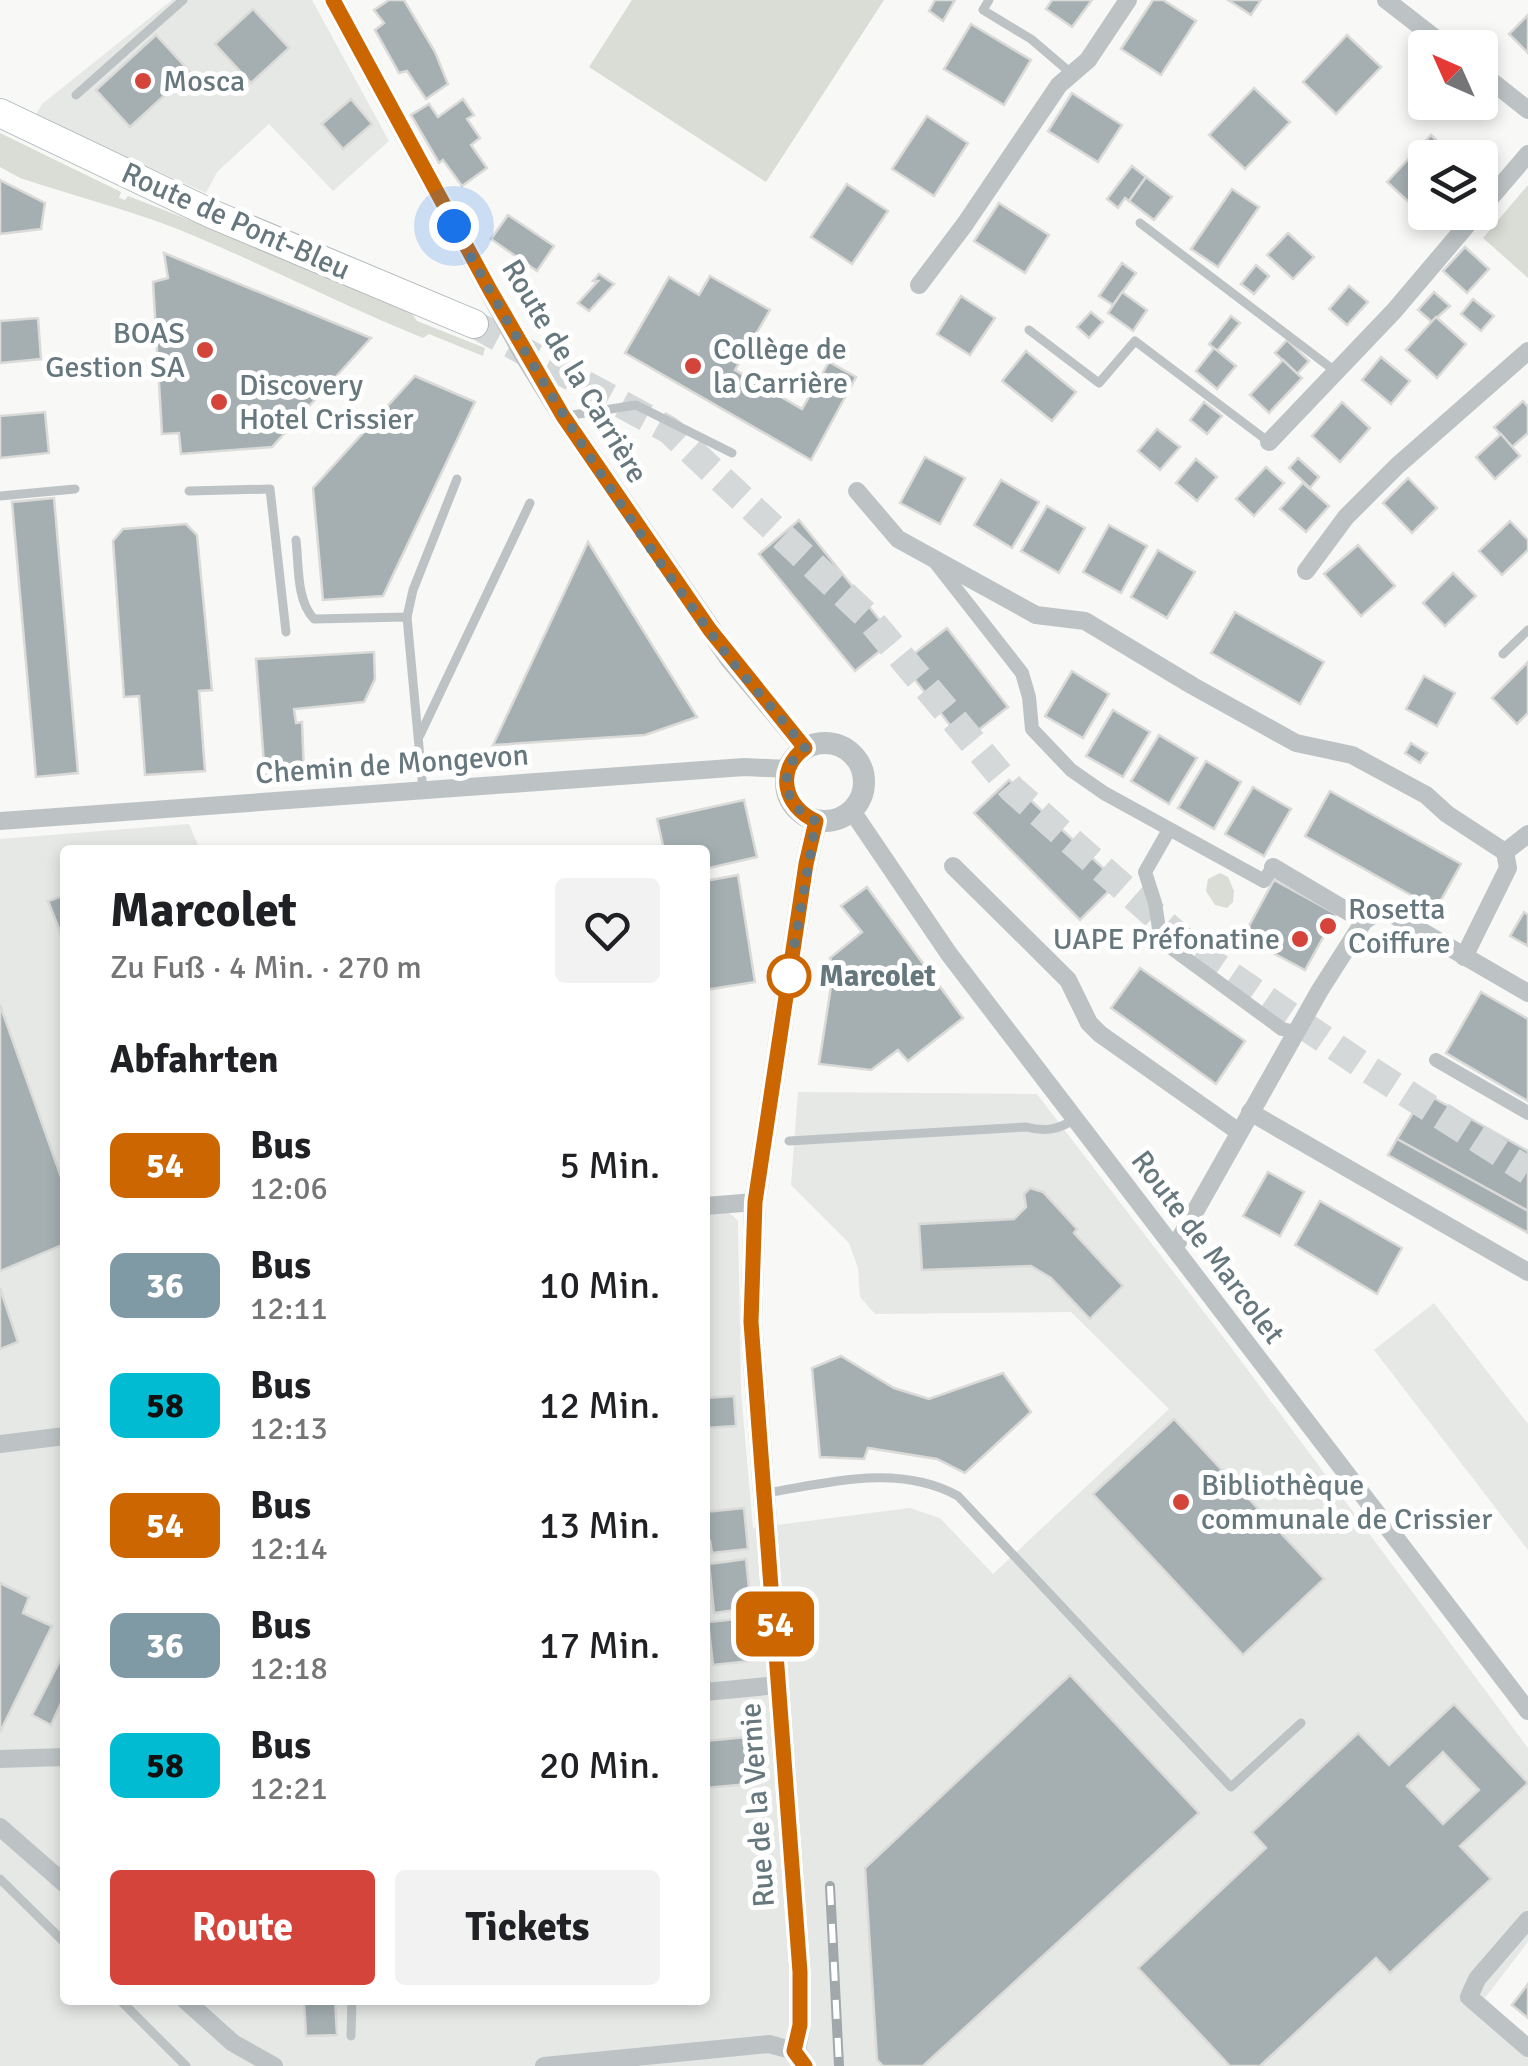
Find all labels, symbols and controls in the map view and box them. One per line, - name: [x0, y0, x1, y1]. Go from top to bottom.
- north arrow: [1408, 30, 1498, 120]
- map controls: [1408, 30, 1498, 230]
- place label: Mosca: [163, 63, 245, 100]
- marker: Mosca: [132, 70, 154, 92]
- button: layers: [1408, 140, 1498, 230]
- street label: Route de Pont-Bleu: [116, 154, 356, 288]
- your location: [429, 201, 479, 251]
- street label: Route de la Carrière: [493, 253, 656, 490]
- place label: BOAS Gestion SA: [45, 315, 185, 386]
- place label: Collège de la Carrière: [713, 331, 848, 402]
- marker: BOAS Gestion SA: [194, 339, 216, 361]
- marker: Collège de la Carrière: [682, 355, 704, 377]
- place label: Discovery Hotel Crissier: [239, 367, 414, 438]
- marker: Discovery Hotel Crissier: [208, 391, 230, 413]
- street label: Chemin de Mongevon: [254, 736, 530, 793]
- button: heart: [555, 878, 660, 983]
- text: Marcolet: [110, 881, 297, 940]
- place label: Rosetta Coiffure: [1348, 891, 1451, 962]
- marker: Rosetta Coiffure: [1317, 915, 1339, 937]
- place label: UAPE Préfonatine: [1053, 921, 1280, 958]
- marker: UAPE Préfonatine: [1289, 928, 1311, 950]
- text: Zu Fuß · 4 Min. · 270 m: [110, 948, 422, 987]
- marker: Marcolet: [768, 955, 810, 997]
- place label: Marcolet: [819, 958, 936, 995]
- text: Abfahrten: [110, 1036, 279, 1083]
- text: Bus: [250, 1122, 311, 1169]
- text: 5 Min.: [559, 1142, 660, 1189]
- street label: Route de Marcolet: [1123, 1143, 1292, 1351]
- text: 54: [146, 1144, 184, 1187]
- text: 12:06: [250, 1169, 328, 1208]
- text: Bus: [250, 1242, 311, 1289]
- text: 10 Min.: [539, 1262, 660, 1309]
- text: 36: [146, 1264, 184, 1307]
- text: 12:11: [250, 1289, 328, 1328]
- text: Bus: [250, 1362, 311, 1409]
- text: 12 Min.: [539, 1382, 660, 1429]
- text: 58: [146, 1384, 184, 1427]
- text: 12:13: [250, 1409, 328, 1448]
- place label: Bibliothèque communale de Crissier: [1201, 1467, 1492, 1538]
- text: Bus: [250, 1482, 311, 1529]
- marker: Bibliothèque communale de Crissier: [1170, 1491, 1192, 1513]
- text: 13 Min.: [539, 1502, 660, 1549]
- text: 54: [146, 1504, 184, 1547]
- text: 12:14: [250, 1529, 328, 1568]
- line badge: 54: [730, 1592, 820, 1656]
- text: Bus: [250, 1602, 311, 1649]
- text: 54: [756, 1603, 794, 1646]
- text: 17 Min.: [539, 1622, 660, 1669]
- text: 36: [146, 1624, 184, 1667]
- text: 12:18: [250, 1649, 328, 1688]
- street label: Rue de la Vernie: [732, 1702, 783, 1908]
- text: Bus: [250, 1722, 311, 1769]
- text: 20 Min.: [539, 1742, 660, 1789]
- text: 58: [146, 1744, 184, 1787]
- text: 12:21: [250, 1769, 328, 1808]
- button: Route: [110, 1870, 375, 1985]
- button: Tickets: [395, 1870, 660, 1985]

